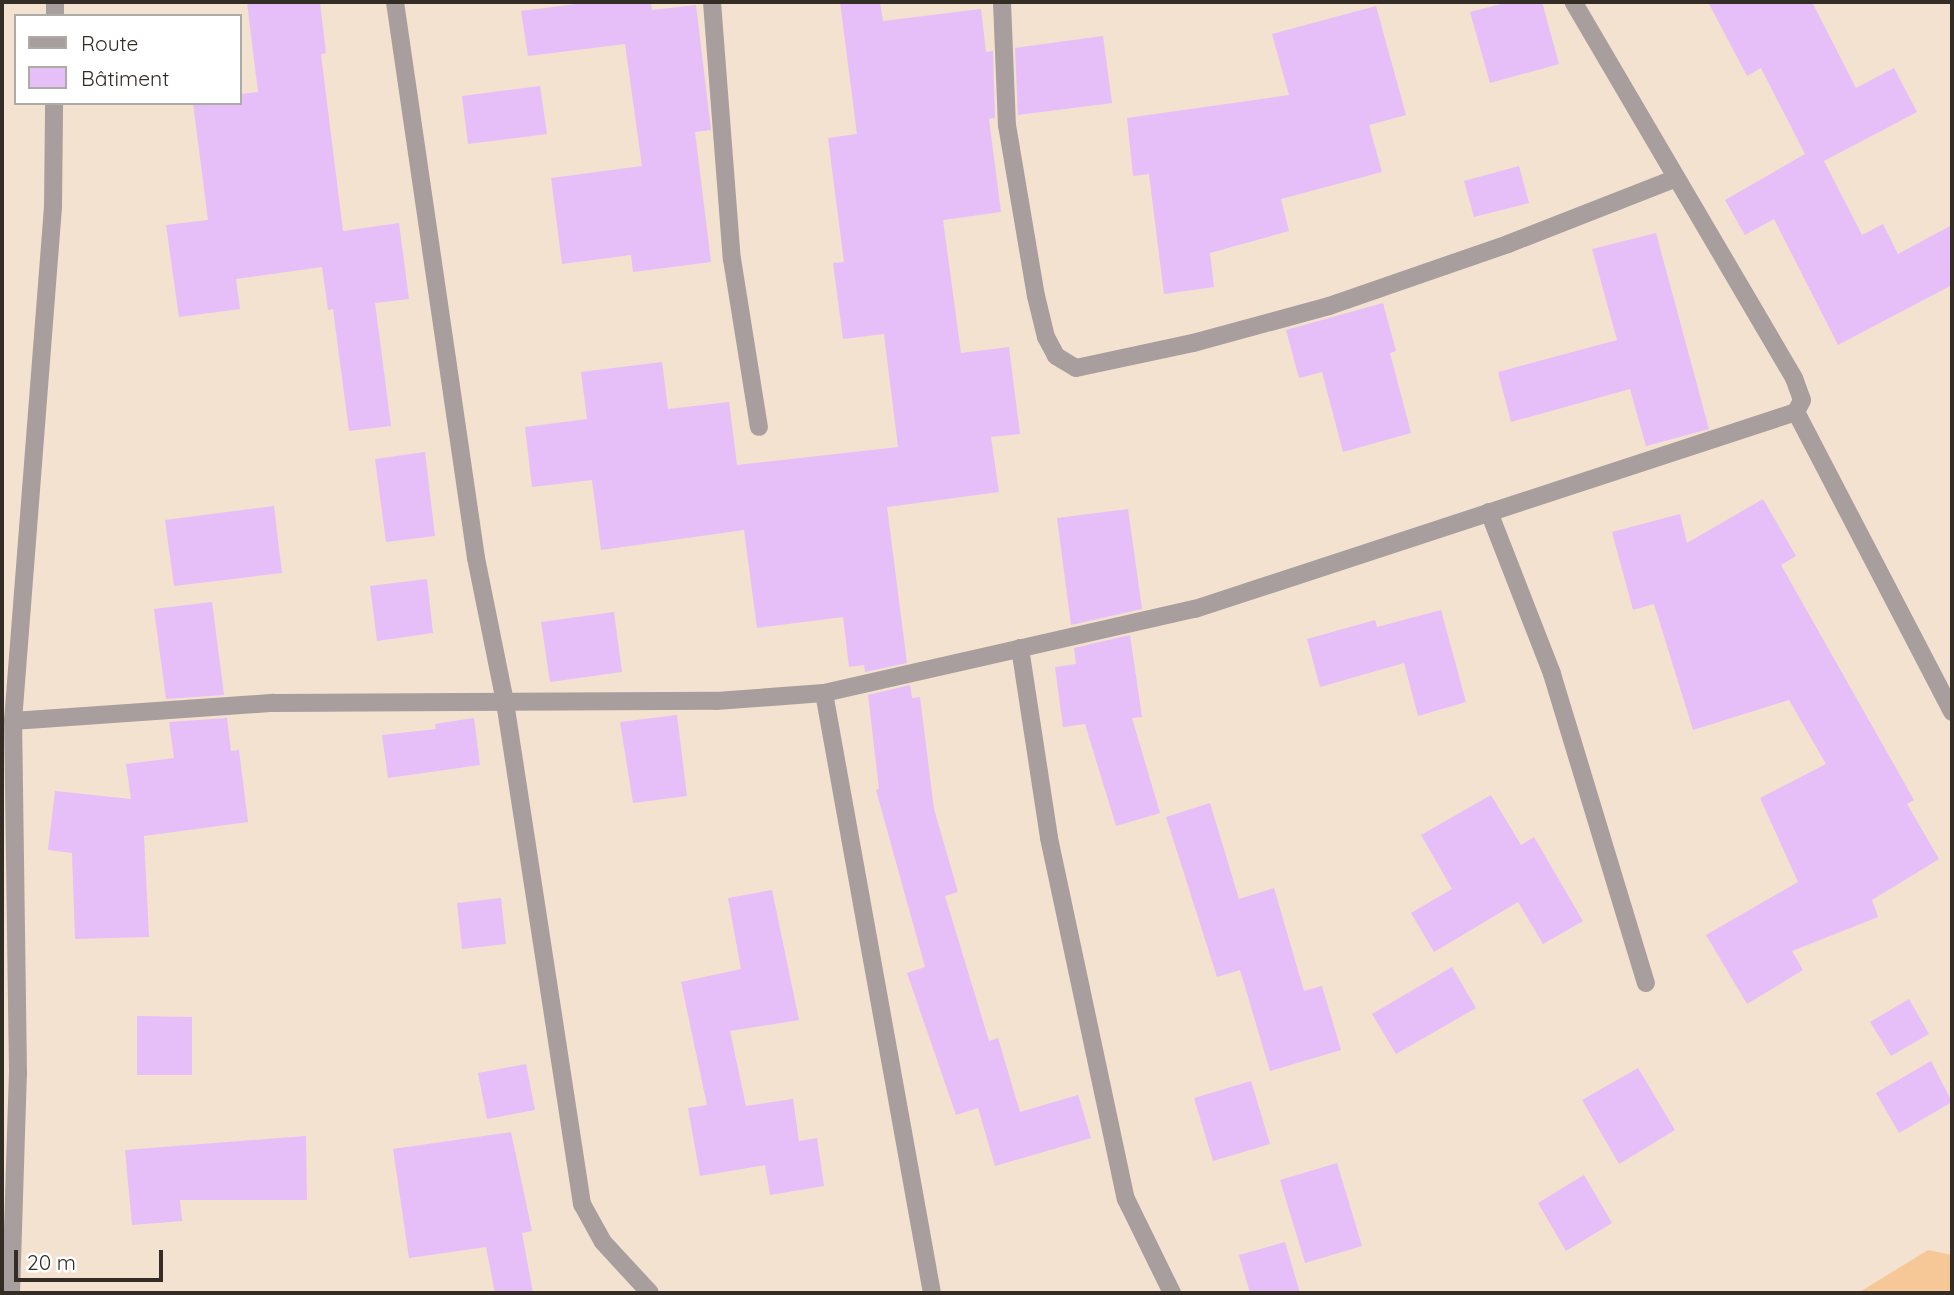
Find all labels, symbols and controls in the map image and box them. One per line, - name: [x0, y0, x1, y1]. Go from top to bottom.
- legend: [14, 14, 242, 105]
- text: Route: [81, 30, 138, 56]
- text: Bâtiment: [81, 65, 169, 91]
- scale bar: [18, 1236, 166, 1280]
- text: 20 m: [27, 1249, 76, 1275]

